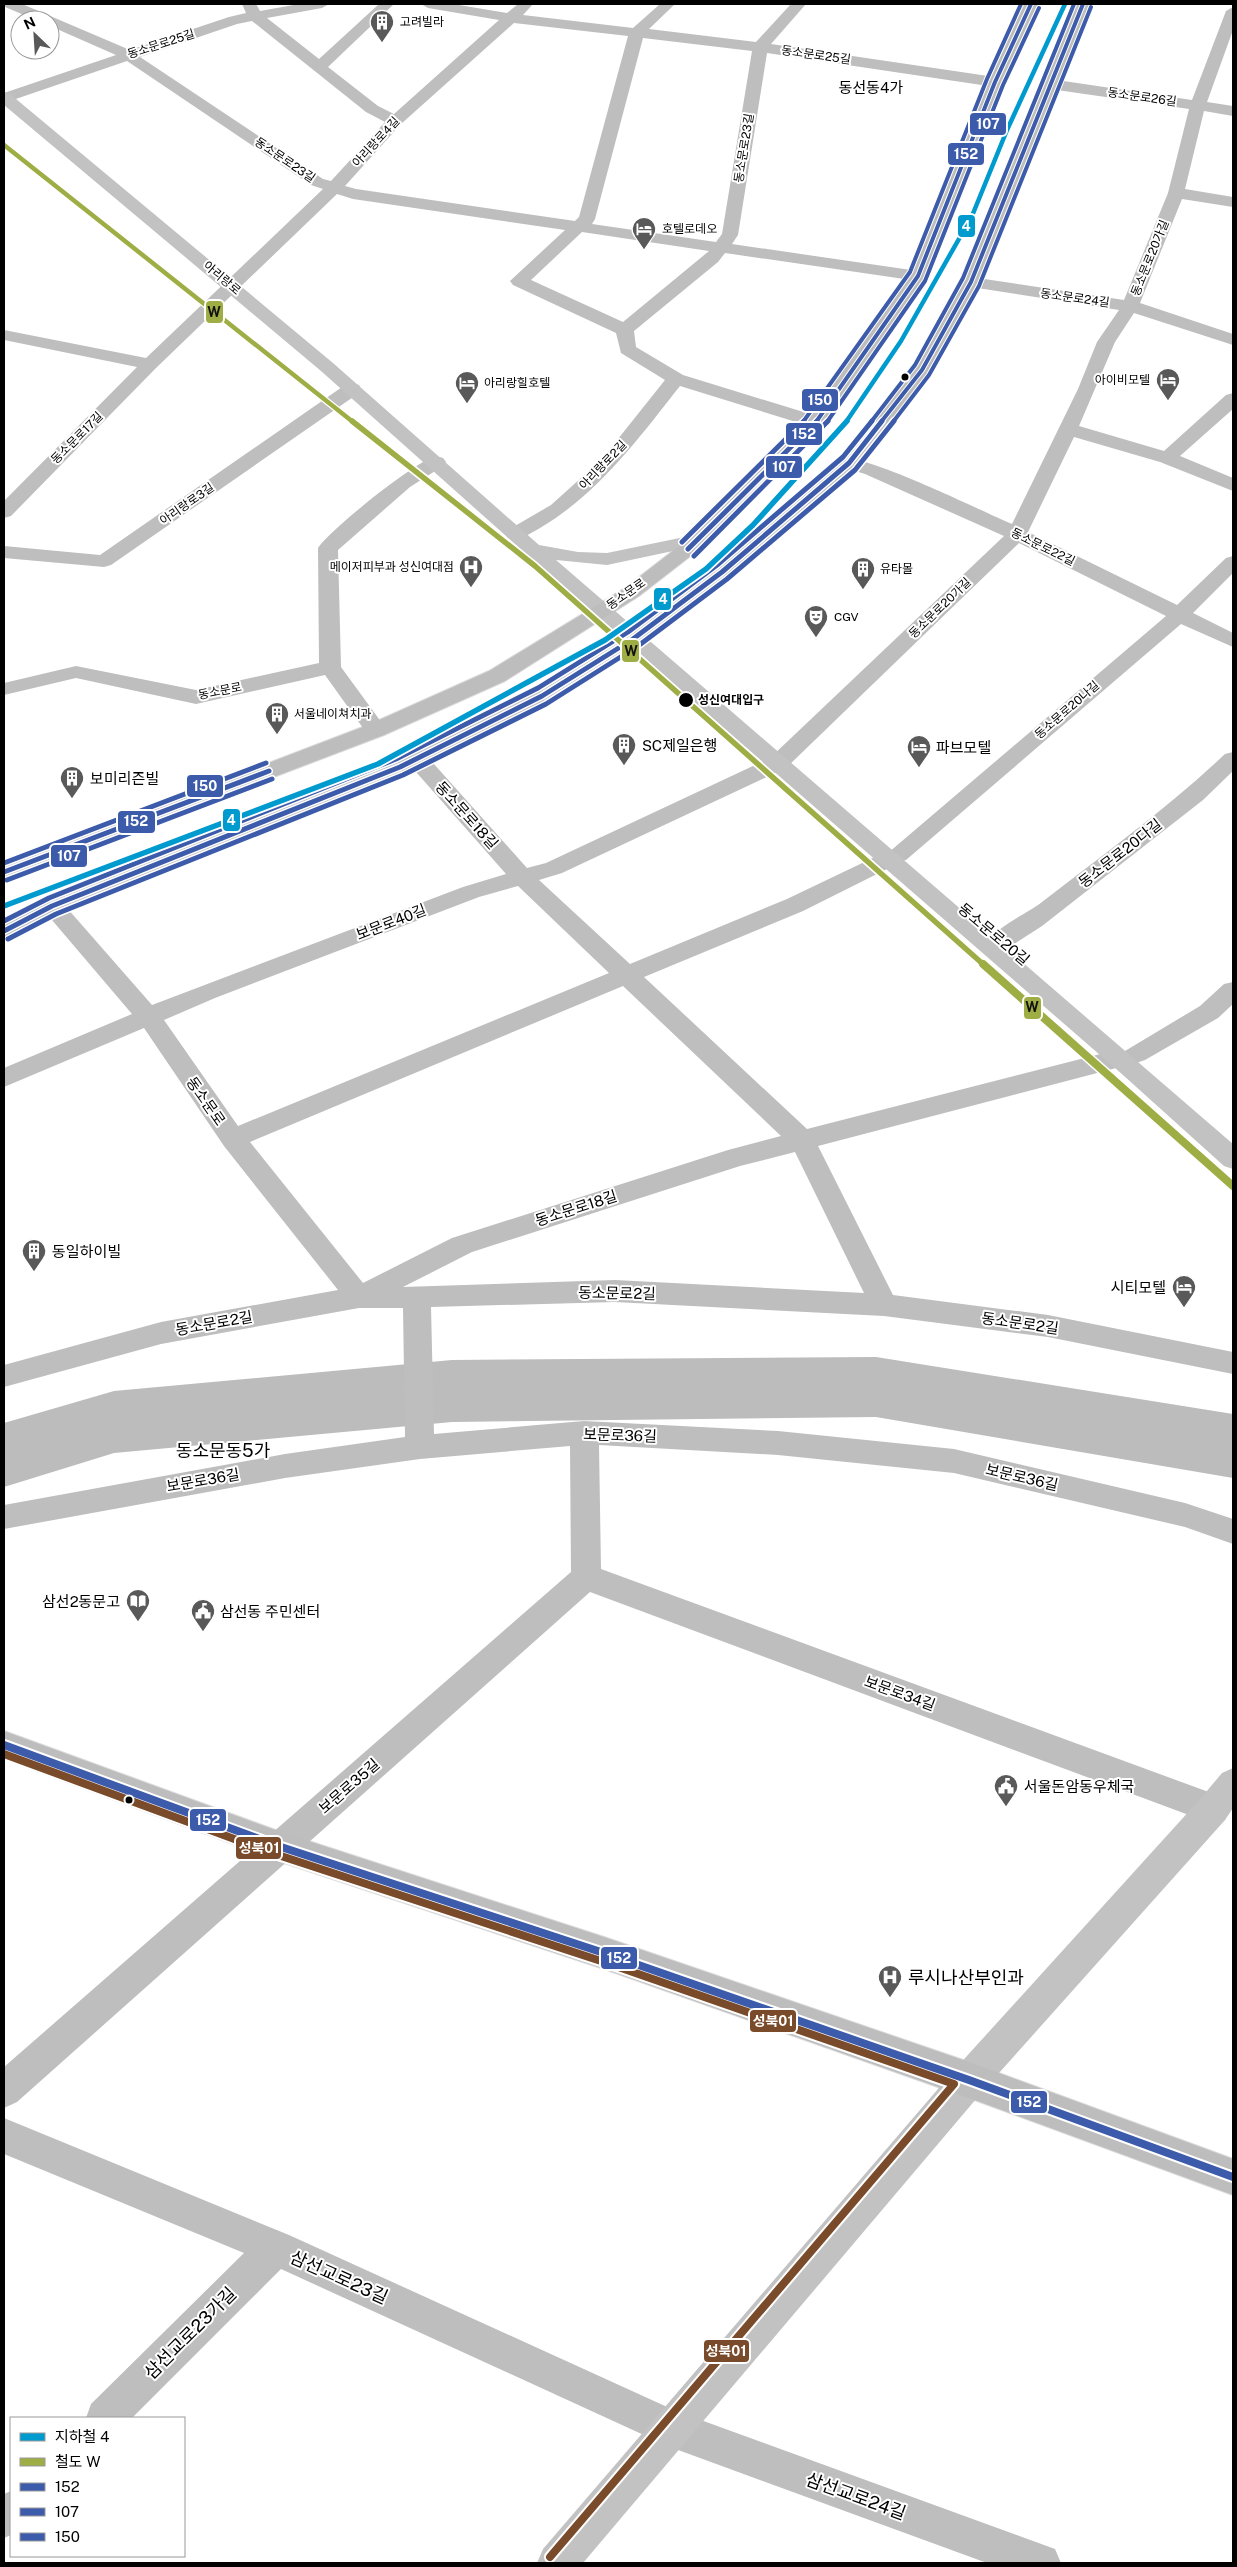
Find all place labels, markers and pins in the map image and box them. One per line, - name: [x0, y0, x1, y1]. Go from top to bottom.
- building icon: 고려빌라: [369, 9, 395, 43]
- place label: 고려빌라: [400, 15, 444, 29]
- hotel icon: 호텔로데오: [631, 216, 657, 250]
- place label: 호텔로데오: [662, 222, 717, 236]
- hotel icon: 아이비모텔: [1155, 367, 1181, 401]
- hotel icon: 아리랑힐호텔: [454, 370, 480, 404]
- unlabelled marker: [900, 372, 910, 382]
- place label: 아이비모텔: [1095, 373, 1150, 387]
- place label: 아리랑힐호텔: [484, 376, 550, 390]
- hospital icon: 메이저피부과 성신여대점: [458, 554, 484, 588]
- building icon: 유타몰: [850, 556, 876, 590]
- place label: 메이저피부과 성신여대점: [330, 560, 454, 574]
- place label: 유타몰: [880, 562, 913, 576]
- theatre icon: CGV: [803, 604, 829, 638]
- place label: CGV: [834, 610, 859, 624]
- marker: 성신여대입구: [677, 691, 695, 709]
- place label: 성신여대입구: [698, 693, 764, 707]
- building icon: 서울네이쳐치과: [264, 701, 290, 735]
- place label: 서울네이쳐치과: [294, 707, 371, 721]
- building icon: SC제일은행: [611, 732, 637, 766]
- hotel icon: 파브모텔: [906, 734, 932, 768]
- place label: SC제일은행: [642, 737, 717, 754]
- place label: 파브모텔: [936, 739, 991, 756]
- building icon: 보미리즌빌: [59, 765, 85, 799]
- place label: 보미리즌빌: [90, 770, 159, 787]
- building icon: 동일하이빌: [21, 1238, 47, 1272]
- place label: 동일하이빌: [52, 1243, 121, 1260]
- hotel icon: 시티모텔: [1171, 1274, 1197, 1308]
- place label: 시티모텔: [1111, 1279, 1166, 1296]
- library icon: 삼선2동문고: [125, 1588, 151, 1622]
- place label: 삼선2동문고: [42, 1593, 120, 1610]
- public building icon: 삼선동 주민센터: [190, 1598, 216, 1632]
- place label: 삼선동 주민센터: [220, 1603, 320, 1620]
- public building icon: 서울돈암동우체국: [993, 1773, 1019, 1807]
- place label: 서울돈암동우체국: [1024, 1778, 1134, 1795]
- unlabelled marker: [124, 1795, 134, 1805]
- hospital icon: 루시나산부인과: [877, 1964, 903, 1998]
- place label: 루시나산부인과: [908, 1967, 1024, 1988]

